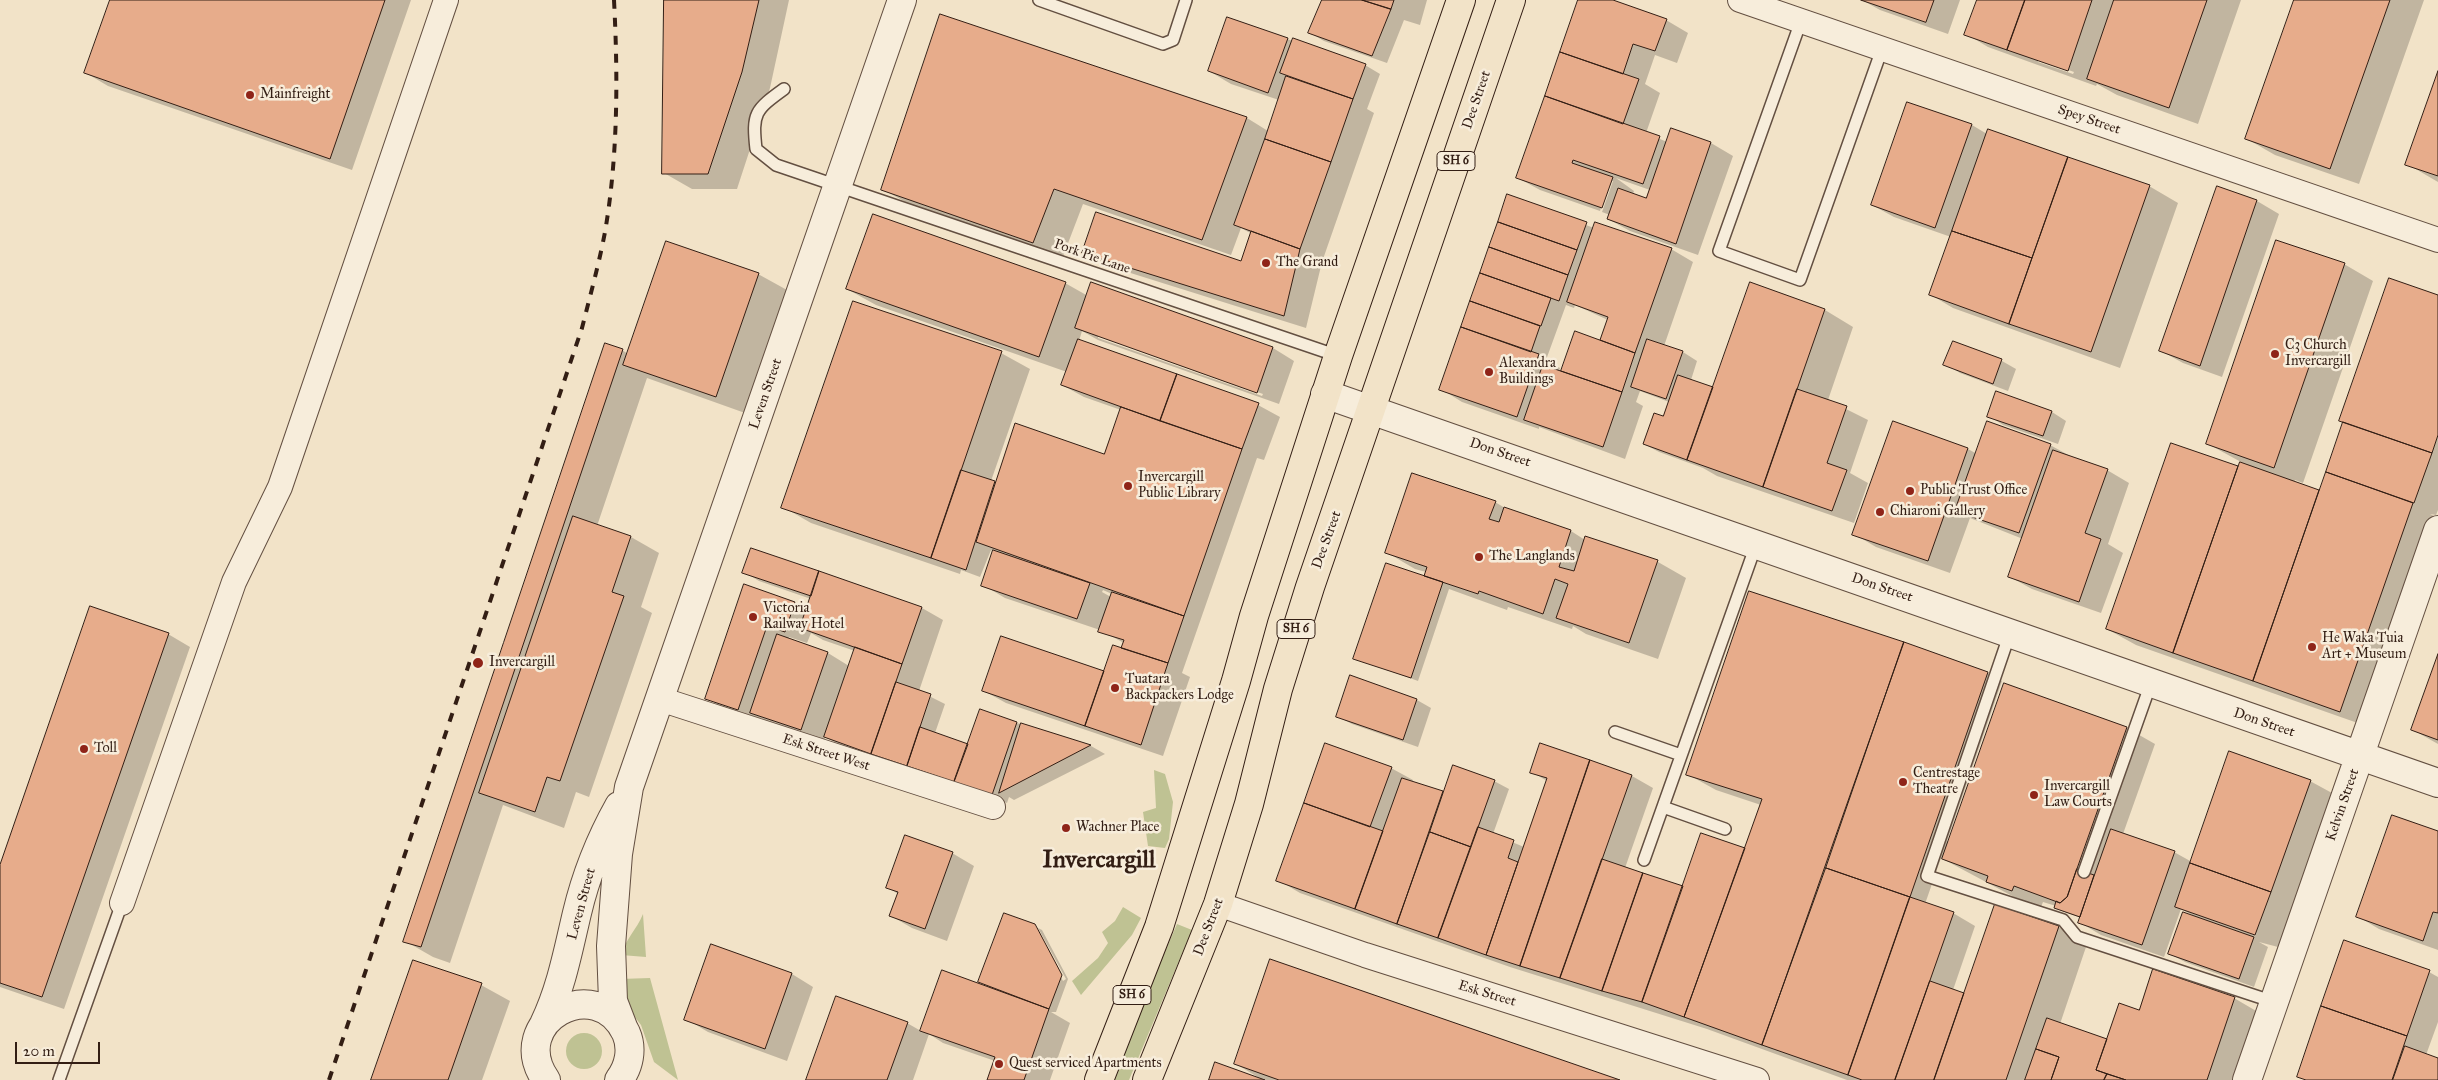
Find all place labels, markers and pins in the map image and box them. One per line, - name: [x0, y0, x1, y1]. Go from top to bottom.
- place label: Mainfreight: [260, 87, 331, 103]
- marker: Mainfreight: [244, 89, 256, 101]
- place label: The Grand: [1276, 255, 1338, 271]
- marker: The Grand: [1260, 257, 1272, 269]
- place label: C3 Church Invercargill: [2285, 338, 2351, 371]
- marker: C3 Church Invercargill: [2269, 348, 2281, 360]
- place label: Alexandra Buildings: [1499, 356, 1556, 388]
- marker: Alexandra Buildings: [1483, 366, 1495, 378]
- place label: Invercargill Public Library: [1138, 470, 1221, 502]
- marker: Invercargill Public Library: [1122, 480, 1134, 492]
- place label: Public Trust Office: [1920, 483, 2027, 499]
- marker: Public Trust Office: [1904, 485, 1916, 497]
- place label: Chiaroni Gallery: [1890, 504, 1985, 520]
- marker: Chiaroni Gallery: [1874, 506, 1886, 518]
- place label: The Langlands: [1489, 549, 1575, 565]
- marker: The Langlands: [1473, 551, 1485, 563]
- place label: Victoria Railway Hotel: [763, 601, 844, 634]
- marker: Victoria Railway Hotel: [747, 611, 759, 623]
- place label: He Waka Tuia Art + Museum: [2322, 631, 2407, 664]
- marker: He Waka Tuia Art + Museum: [2306, 641, 2318, 653]
- place label: Invercargill: [489, 655, 555, 671]
- marker: Invercargill: [471, 656, 485, 670]
- place label: Tuatara Backpackers Lodge: [1125, 672, 1234, 704]
- marker: Tuatara Backpackers Lodge: [1109, 682, 1121, 694]
- place label: Toll: [94, 741, 117, 757]
- marker: Toll: [78, 743, 90, 755]
- place label: Centrestage Theatre: [1913, 766, 1980, 799]
- marker: Centrestage Theatre: [1897, 776, 1909, 788]
- place label: Invercargill Law Courts: [2044, 779, 2112, 812]
- marker: Invercargill Law Courts: [2028, 789, 2040, 801]
- place label: Wachner Place: [1076, 820, 1159, 836]
- marker: Wachner Place: [1060, 822, 1072, 834]
- place label: Quest serviced Apartments: [1009, 1056, 1162, 1072]
- marker: Quest serviced Apartments: [993, 1058, 1005, 1070]

